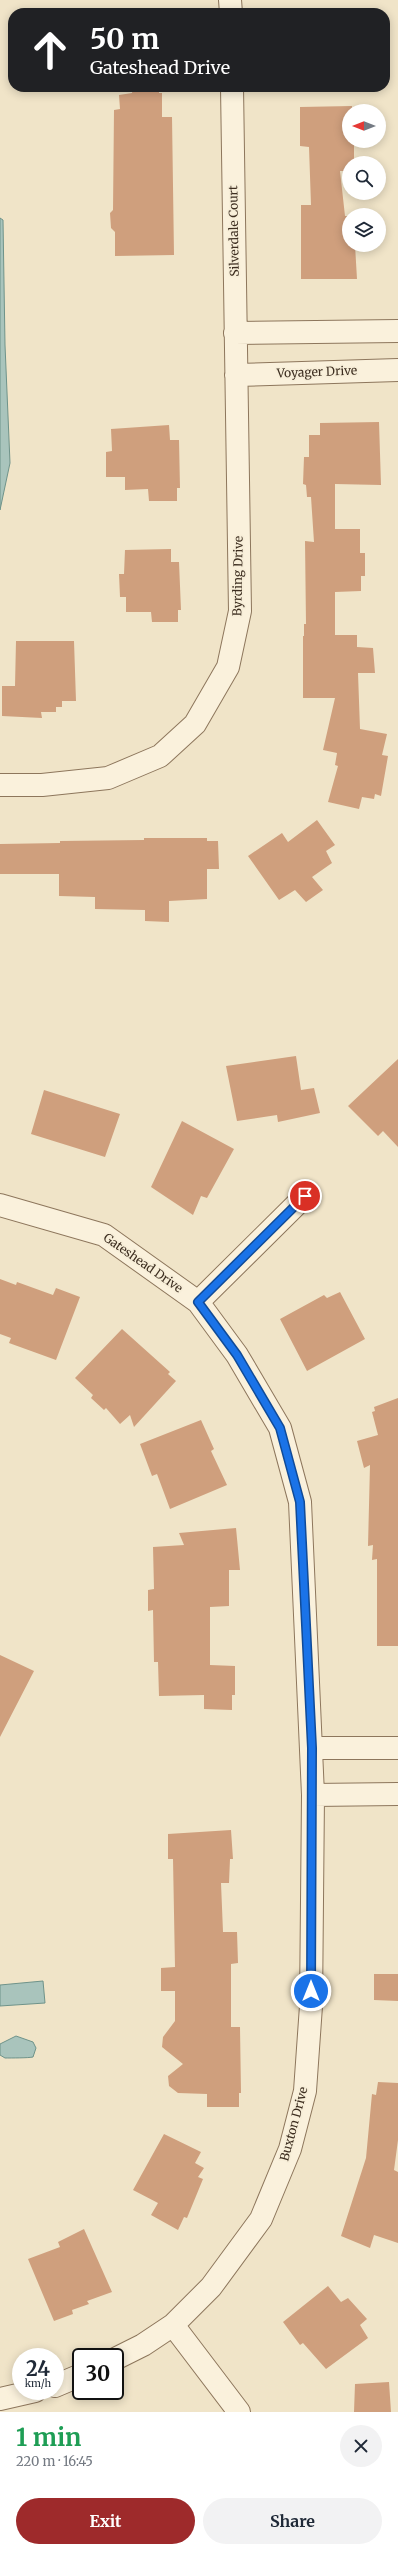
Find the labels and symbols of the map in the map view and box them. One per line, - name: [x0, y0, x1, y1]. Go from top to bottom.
- north arrow: [342, 104, 386, 148]
- street label: Silverdale Court: [225, 185, 242, 277]
- street label: Voyager Drive: [276, 363, 357, 380]
- street label: Byrding Drive: [229, 536, 246, 616]
- pin: [288, 1179, 322, 1213]
- street label: Gateshead Drive: [101, 1230, 186, 1296]
- position arrow: [290, 1970, 332, 2012]
- street label: Buxton Drive: [276, 2085, 311, 2163]
- speed limit sign: 30: [72, 2348, 124, 2400]

